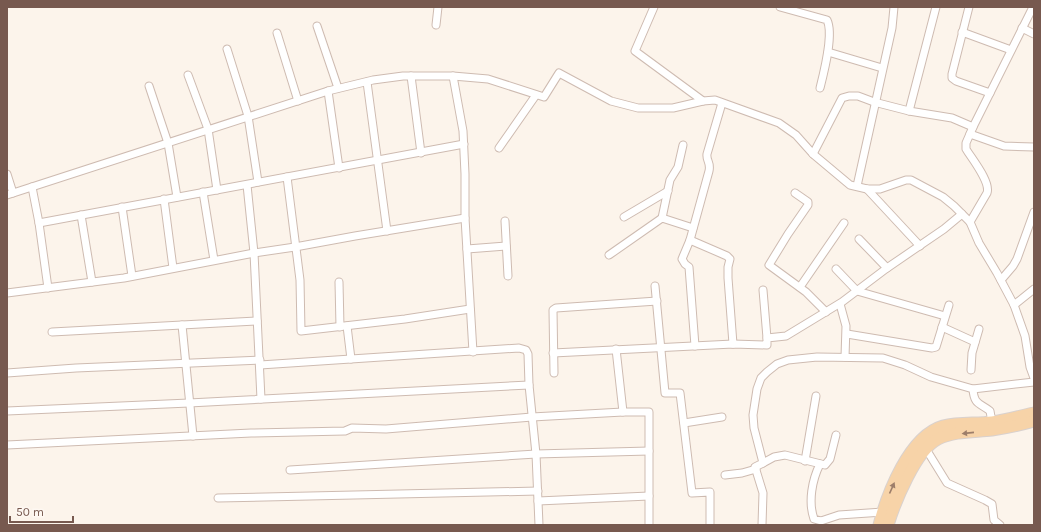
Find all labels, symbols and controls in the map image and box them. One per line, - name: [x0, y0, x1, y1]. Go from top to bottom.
- one-way arrow: [962, 429, 974, 436]
- one-way arrow: [889, 483, 895, 494]
- scale bar: [10, 498, 73, 524]
- text: 50 m: [16, 505, 44, 519]

